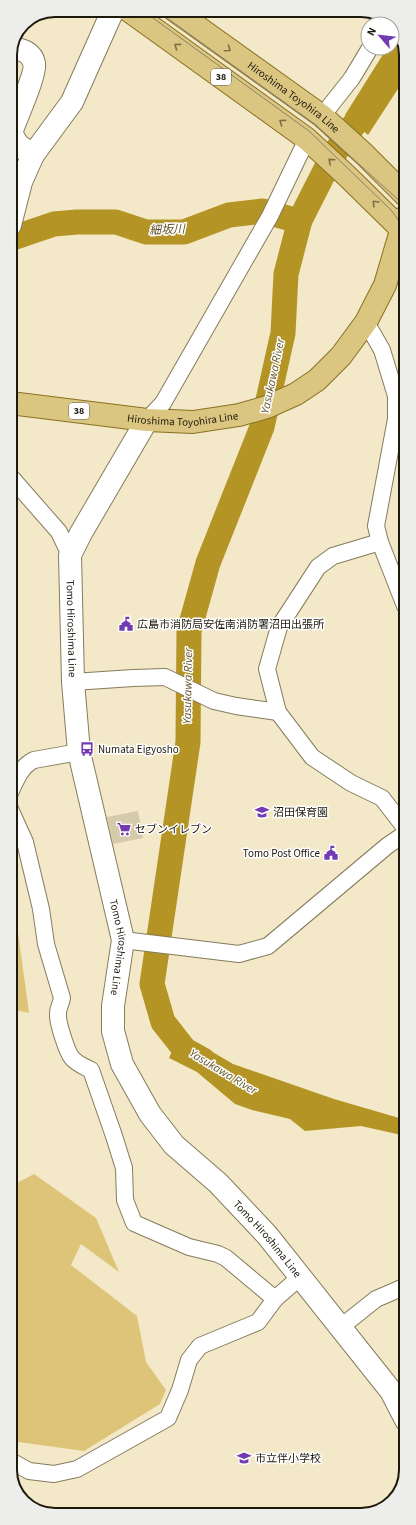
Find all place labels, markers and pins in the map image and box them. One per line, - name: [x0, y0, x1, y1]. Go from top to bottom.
- public building icon: 広島市消防局安佐南消防署沼田出張所: [118, 616, 134, 632]
- place label: 広島市消防局安佐南消防署沼田出張所: [137, 617, 325, 632]
- bus stop icon: Numata Eigyosho: [79, 741, 95, 757]
- place label: Numata Eigyosho: [98, 742, 179, 757]
- school or university icon: 沼田保育園: [254, 804, 270, 820]
- place label: 沼田保育園: [273, 805, 328, 820]
- supermarket icon: セブンイレブン: [116, 821, 132, 837]
- place label: セブンイレブン: [135, 822, 212, 837]
- public building icon: Tomo Post Office: [323, 845, 339, 861]
- place label: Tomo Post Office: [243, 846, 321, 861]
- school or university icon: 市立伴小学校: [236, 1450, 252, 1466]
- place label: 市立伴小学校: [255, 1451, 321, 1466]

